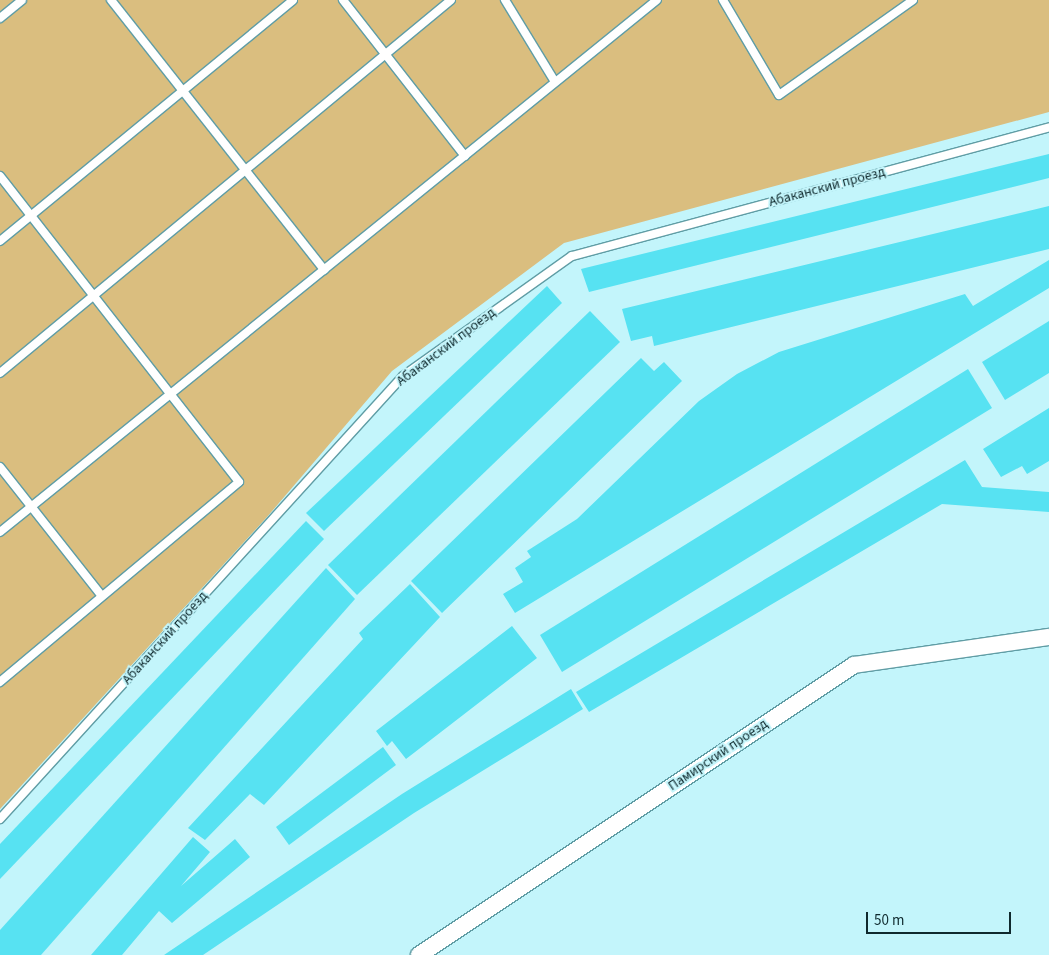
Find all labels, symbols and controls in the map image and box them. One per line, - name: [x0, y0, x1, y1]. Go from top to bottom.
- street label: Абаканский проезд: [767, 163, 887, 211]
- street label: Абаканский проезд: [393, 304, 499, 390]
- street label: Абаканский проезд: [119, 588, 211, 688]
- street label: Памирский проезд: [665, 715, 771, 795]
- scale bar: [869, 902, 1014, 934]
- text: 50 m: [874, 910, 904, 931]

